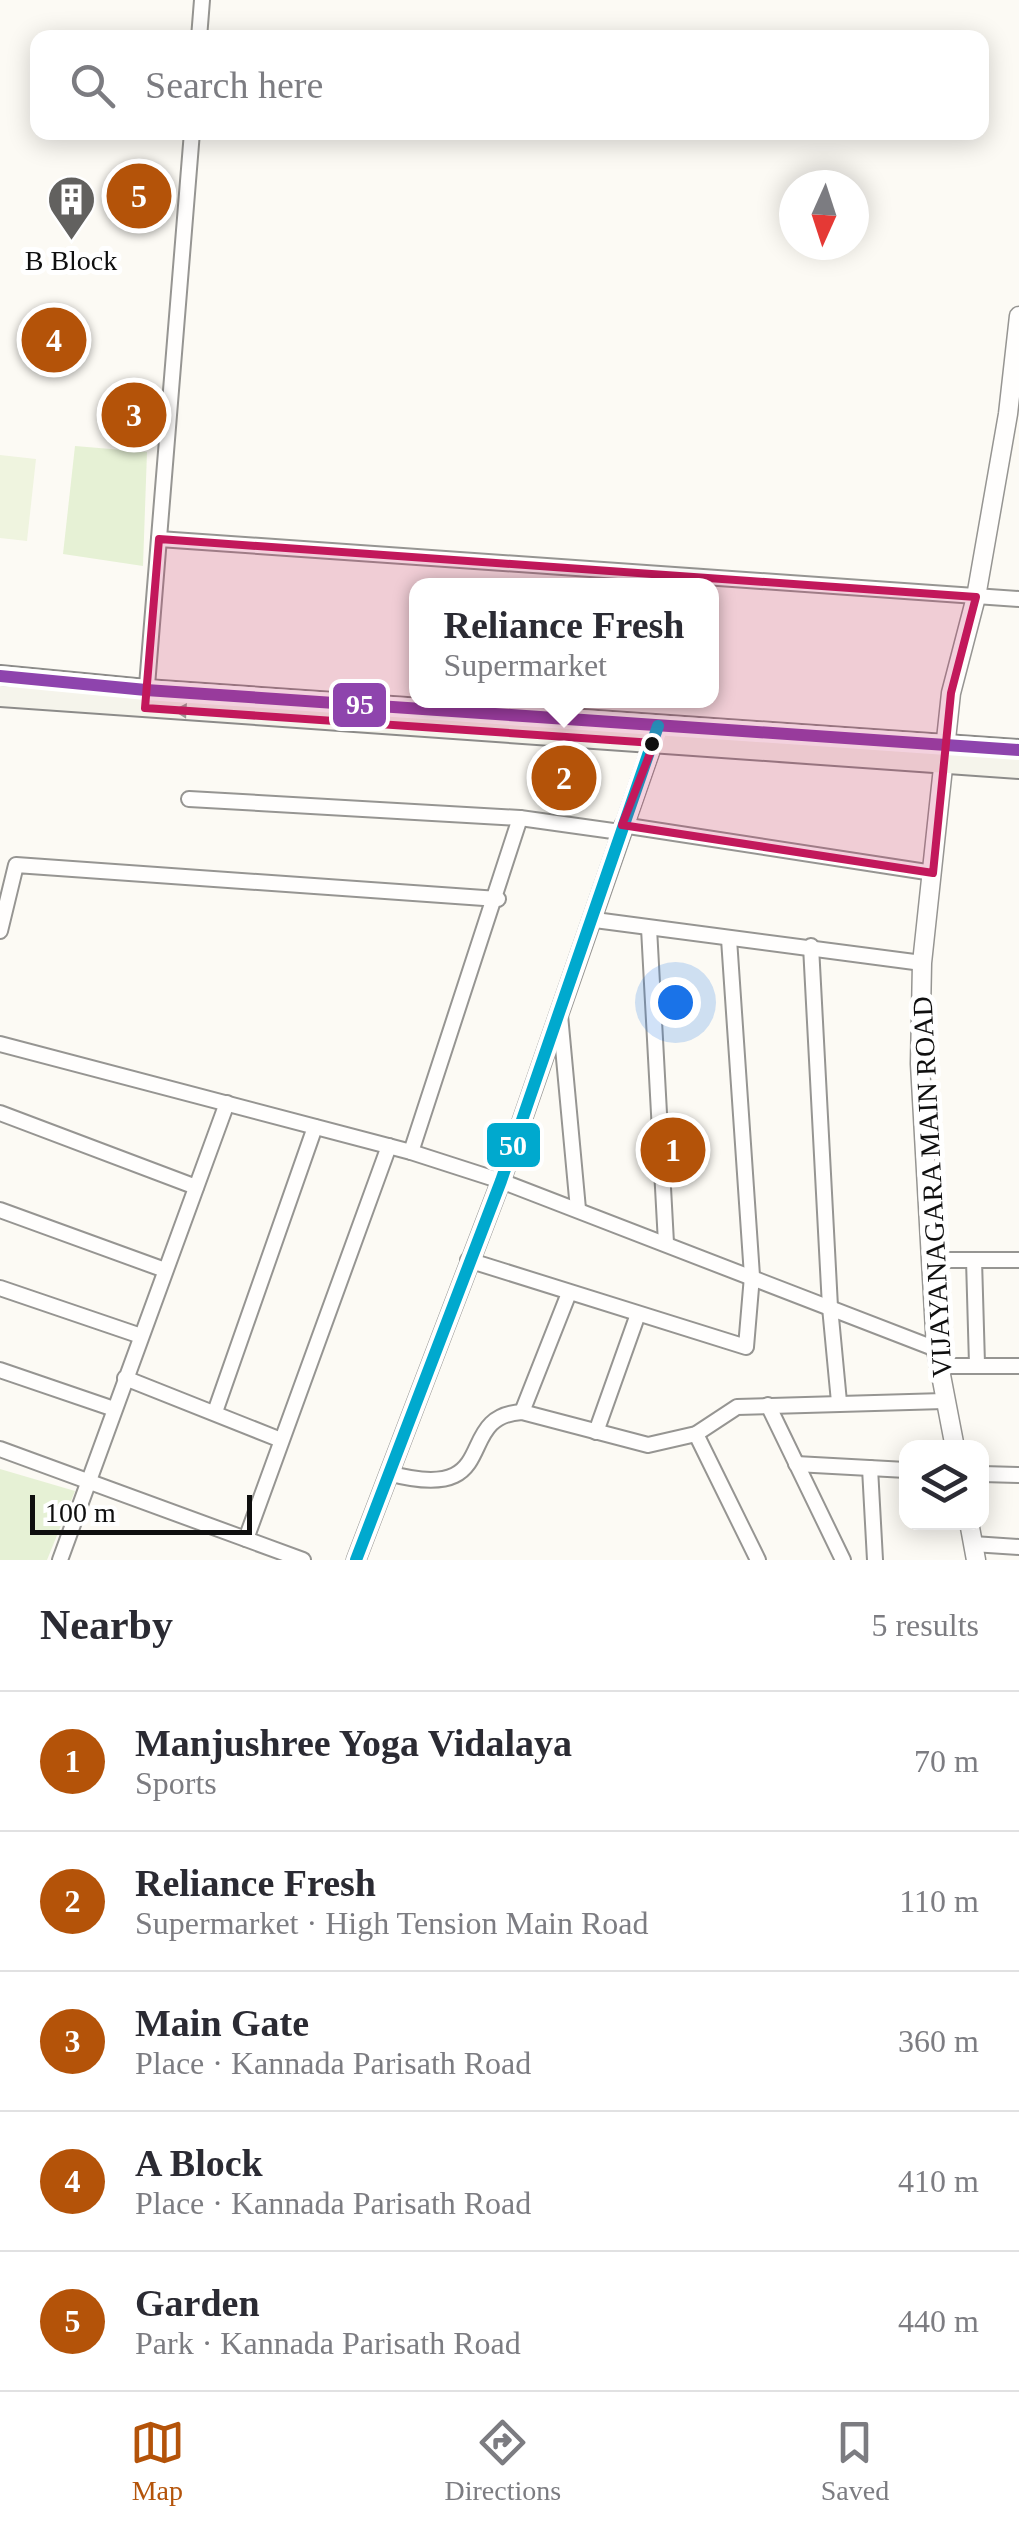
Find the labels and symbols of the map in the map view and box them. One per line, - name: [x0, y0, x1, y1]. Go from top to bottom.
- pin: 5: [106, 158, 172, 234]
- north arrow: [779, 170, 869, 260]
- building icon: B Block: [45, 174, 97, 242]
- place label: B Block: [25, 245, 117, 276]
- pin: 4: [22, 302, 86, 378]
- pin: 3: [102, 378, 166, 452]
- line badge: 95: [331, 681, 388, 729]
- text: 95: [346, 689, 374, 720]
- one-way arrow: [172, 703, 204, 719]
- unlabelled marker: [642, 734, 662, 754]
- pin: 2: [532, 740, 596, 816]
- your location: [650, 977, 701, 1028]
- street label: VIJAYANAGARA MAIN ROAD: [907, 996, 957, 1378]
- pin: 1: [640, 1112, 706, 1188]
- line badge: 50: [485, 1121, 542, 1169]
- text: 50: [499, 1130, 527, 1161]
- scale bar: [30, 1490, 252, 1534]

